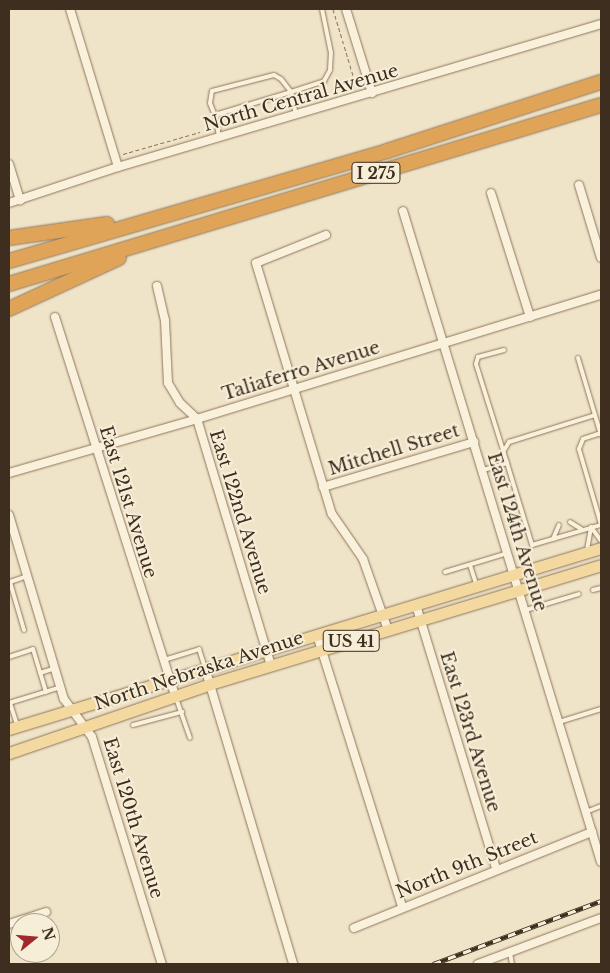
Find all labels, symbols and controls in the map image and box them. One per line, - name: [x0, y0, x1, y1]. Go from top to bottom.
- street label: North Central Avenue: [201, 60, 401, 136]
- road number: I 275: [351, 160, 401, 187]
- street label: Taliaferro Avenue: [219, 337, 383, 405]
- street label: Mitchell Street: [326, 420, 462, 480]
- street label: East 121st Avenue: [94, 423, 162, 581]
- street label: East 122nd Avenue: [205, 427, 275, 597]
- street label: East 124th Avenue: [482, 450, 552, 614]
- street label: North Nebraska Avenue: [91, 627, 307, 715]
- road number: US 41: [322, 627, 380, 654]
- street label: East 123rd Avenue: [435, 649, 505, 815]
- street label: East 120th Avenue: [98, 734, 168, 902]
- street label: North 9th Street: [393, 827, 541, 903]
- north arrow: [10, 913, 60, 963]
- text: N: [38, 925, 59, 943]

